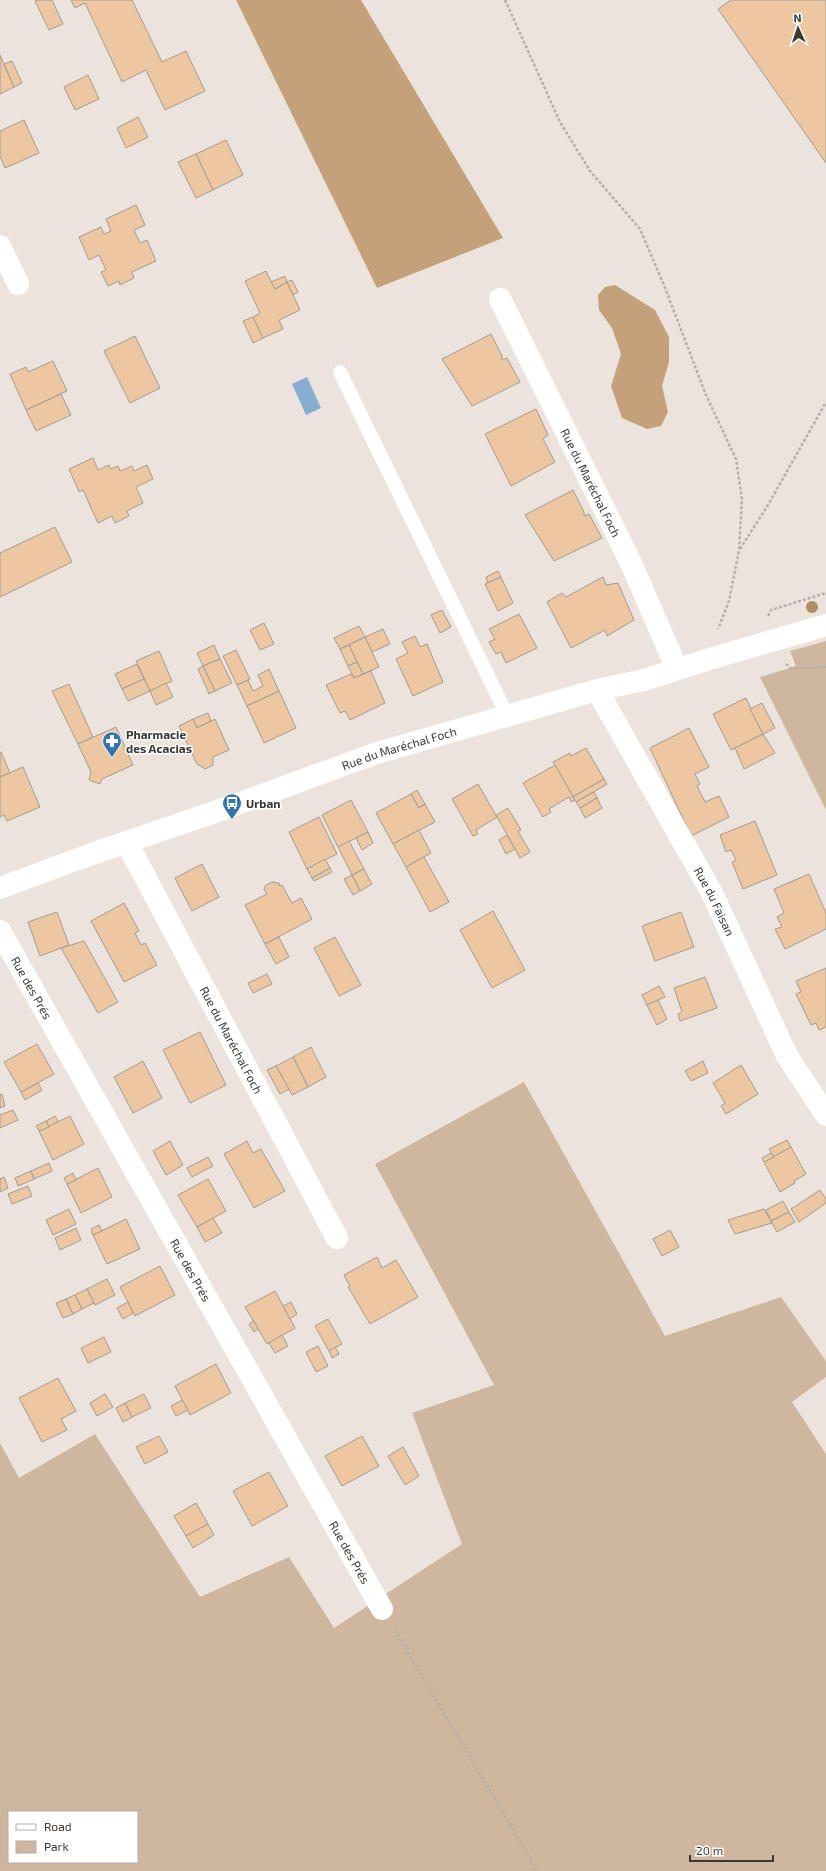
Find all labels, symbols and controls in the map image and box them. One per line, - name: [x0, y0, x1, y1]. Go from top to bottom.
- north arrow: [778, 8, 818, 48]
- text: N: [793, 11, 802, 24]
- street label: Rue du Maréchal Foch: [558, 426, 624, 539]
- street label: Rue du Maréchal Foch: [340, 724, 458, 772]
- place label: Pharmacie des Acacias: [126, 727, 192, 755]
- pharmacy icon: Pharmacie des Acacias: [101, 730, 123, 758]
- bus stop icon: Urban: [221, 792, 243, 820]
- place label: Urban: [246, 796, 281, 810]
- street label: Rue du Faisan: [692, 864, 738, 938]
- street label: Rue des Prés: [9, 954, 55, 1021]
- street label: Rue du Maréchal Foch: [197, 984, 266, 1096]
- street label: Rue des Prés: [168, 1236, 214, 1304]
- street label: Rue des Prés: [327, 1518, 373, 1586]
- legend: [8, 1811, 138, 1863]
- text: Road: [44, 1819, 72, 1833]
- scale bar: [690, 1837, 773, 1863]
- text: Park: [44, 1839, 69, 1853]
- text: 20 m: [696, 1843, 723, 1857]

